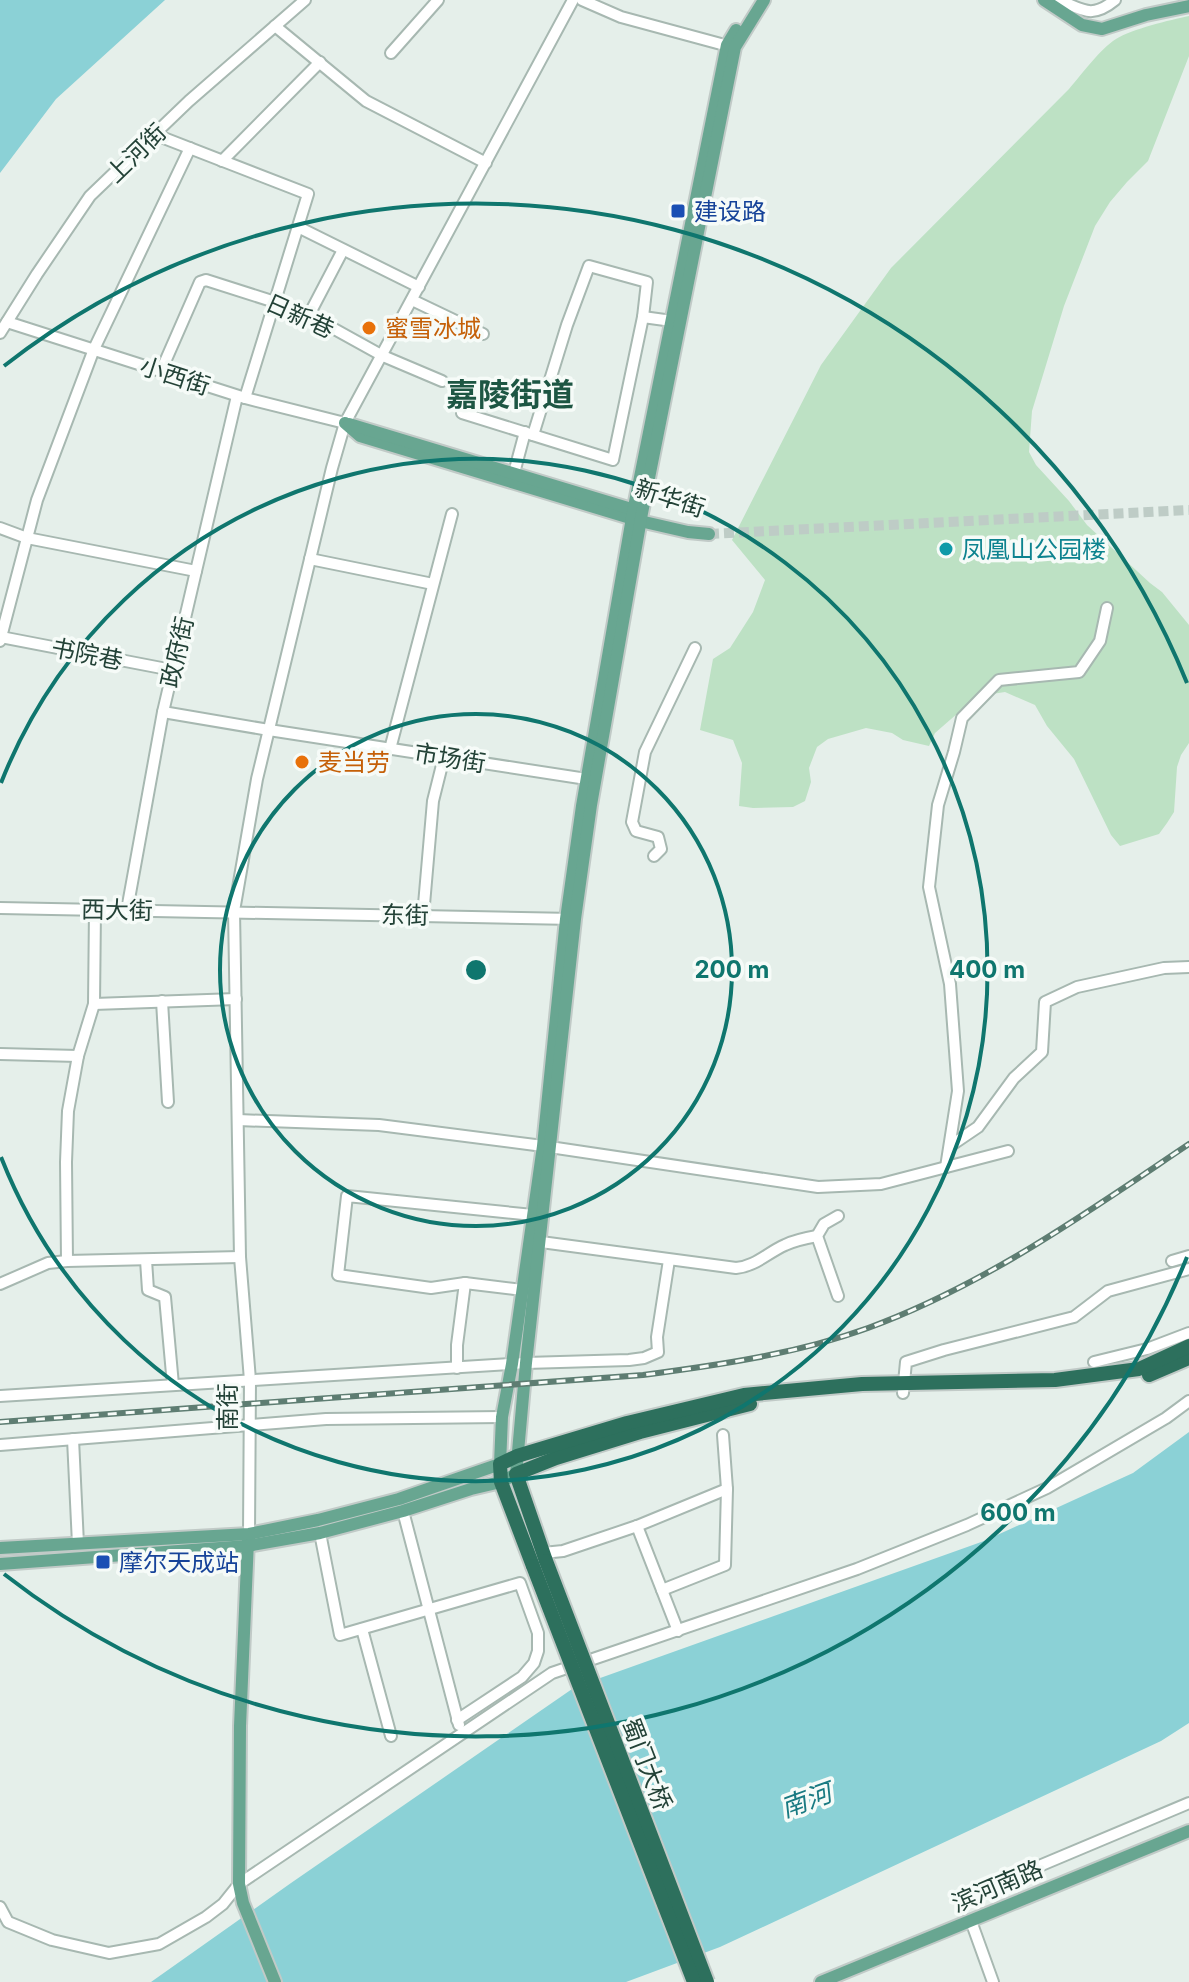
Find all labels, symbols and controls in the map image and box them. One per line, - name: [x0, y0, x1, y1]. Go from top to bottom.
- street label: 上河街: [100, 118, 172, 188]
- place label: 建设路: [694, 197, 766, 226]
- marker: 建设路: [669, 202, 687, 220]
- street label: 日新巷: [261, 288, 339, 344]
- place label: 蜜雪冰城: [385, 314, 481, 343]
- marker: 蜜雪冰城: [360, 319, 378, 337]
- street label: 小西街: [136, 351, 214, 401]
- district label: 嘉陵街道: [446, 375, 574, 414]
- street label: 新华街: [631, 473, 709, 523]
- place label: 凤凰山公园楼: [962, 535, 1106, 564]
- marker: 凤凰山公园楼: [937, 540, 955, 558]
- street label: 政府街: [155, 614, 199, 690]
- street label: 书院巷: [49, 633, 125, 675]
- street label: 市场街: [412, 738, 488, 778]
- place label: 麦当劳: [318, 748, 390, 777]
- marker: 麦当劳: [293, 753, 311, 771]
- street label: 西大街: [81, 895, 153, 925]
- street label: 东街: [381, 900, 429, 930]
- text: 200 m: [694, 955, 770, 984]
- text: 400 m: [949, 955, 1025, 984]
- centre of rings: [462, 956, 490, 984]
- street label: 南街: [213, 1383, 242, 1431]
- text: 600 m: [980, 1498, 1056, 1527]
- place label: 摩尔天成站: [119, 1548, 239, 1577]
- marker: 摩尔天成站: [94, 1553, 112, 1571]
- street label: 蜀门大桥: [616, 1714, 678, 1814]
- water label: 南河: [776, 1775, 840, 1823]
- street label: 滨河南路: [947, 1854, 1047, 1918]

